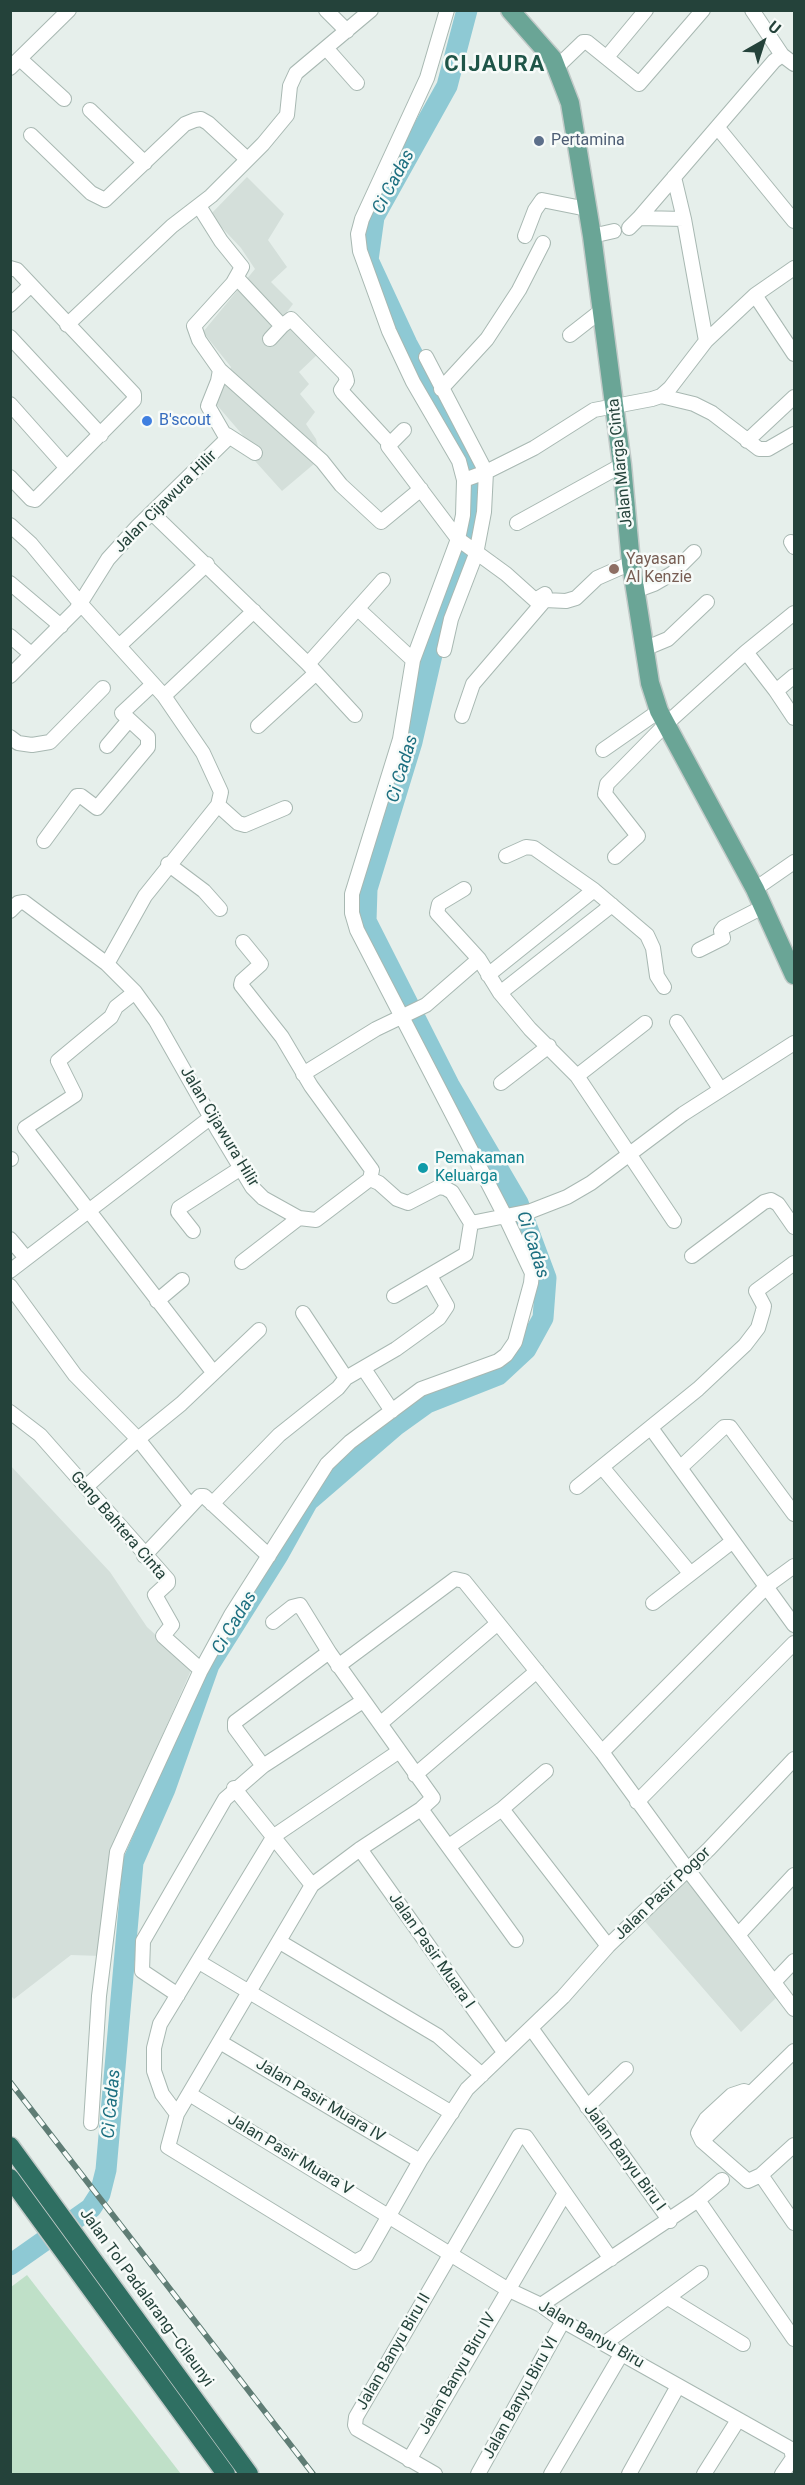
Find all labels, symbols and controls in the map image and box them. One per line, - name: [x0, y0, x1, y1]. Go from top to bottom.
- north arrow: [733, 12, 793, 72]
- text: U: [765, 17, 785, 38]
- district label: CIJAURA: [444, 52, 546, 78]
- place label: Pertamina: [551, 131, 625, 151]
- marker: Pertamina: [532, 134, 546, 148]
- water label: Ci Cadas: [368, 146, 420, 218]
- street label: Jalan Marga Cinta: [605, 398, 637, 528]
- place label: B'scout: [159, 411, 211, 431]
- marker: B'scout: [140, 414, 154, 428]
- street label: Jalan Cijawura Hilir: [111, 447, 221, 557]
- place label: Yayasan Al Kenzie: [626, 550, 692, 588]
- marker: Yayasan Al Kenzie: [607, 562, 621, 576]
- water label: Ci Cadas: [383, 733, 423, 805]
- street label: Jalan Cijawura Hilir: [176, 1063, 262, 1191]
- place label: Pemakaman Keluarga: [435, 1149, 525, 1187]
- marker: Pemakaman Keluarga: [416, 1161, 430, 1175]
- water label: Ci Cadas: [511, 1209, 553, 1281]
- street label: Gang Bahtera Cinta: [66, 1468, 170, 1584]
- water label: Ci Cadas: [208, 1588, 262, 1658]
- street label: Jalan Pasir Pogor: [611, 1843, 715, 1945]
- street label: Jalan Pasir Muara I: [384, 1889, 478, 2013]
- street label: Jalan Pasir Muara IV: [252, 2055, 388, 2147]
- water label: Ci Cadas: [98, 2069, 126, 2139]
- street label: Jalan Banyu Biru I: [579, 2101, 669, 2215]
- street label: Jalan Pasir Muara V: [224, 2110, 356, 2200]
- street label: Jalan Tol Padalarang–Cileunyi: [75, 2205, 217, 2391]
- street label: Jalan Banyu Biru II: [353, 2290, 435, 2414]
- street label: Jalan Banyu Biru: [535, 2297, 647, 2373]
- street label: Jalan Banyu Biru IV: [415, 2310, 501, 2438]
- street label: Jalan Banyu Biru VI: [479, 2333, 563, 2463]

